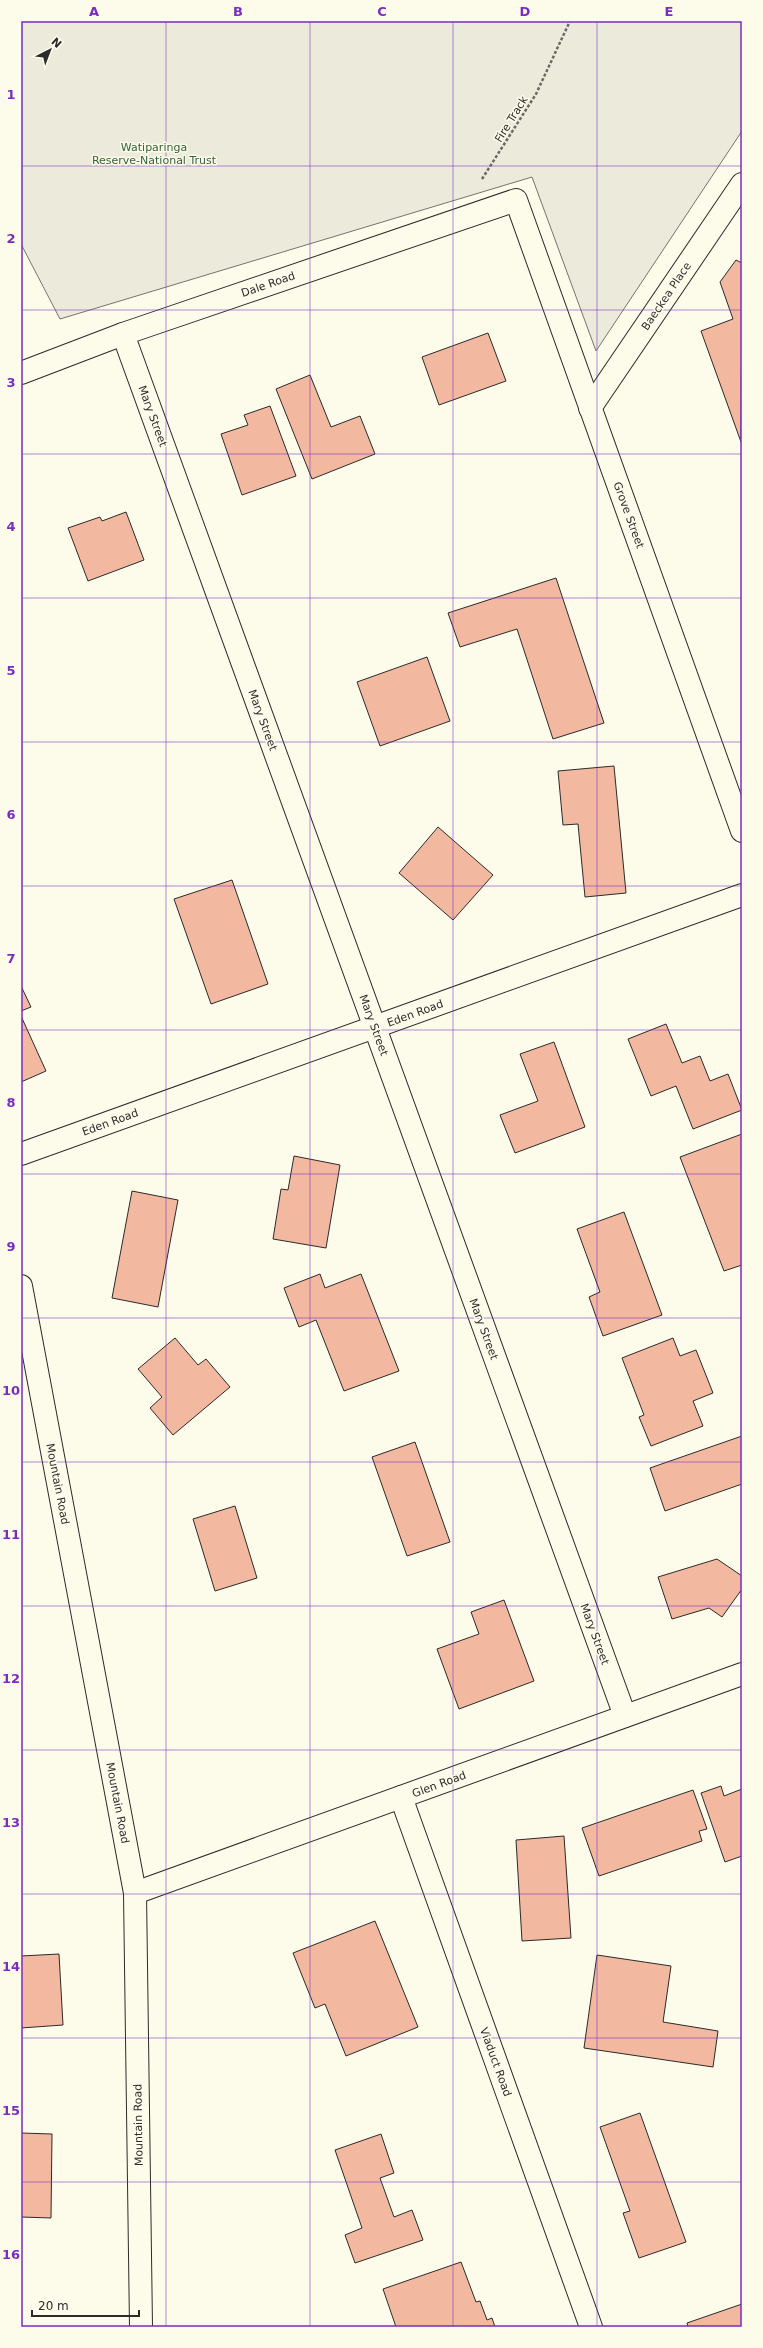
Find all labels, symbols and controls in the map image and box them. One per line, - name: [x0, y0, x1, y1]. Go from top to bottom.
- text: A: [89, 4, 99, 19]
- text: B: [233, 4, 243, 19]
- text: C: [377, 4, 387, 19]
- text: D: [520, 4, 531, 19]
- text: E: [665, 4, 673, 19]
- north arrow: [30, 30, 70, 70]
- text: N: [49, 35, 64, 51]
- text: 1: [6, 87, 16, 102]
- street label: Fire Track: [492, 93, 531, 145]
- park label: Watiparinga Reserve-National Trust: [92, 141, 217, 167]
- text: 2: [6, 231, 16, 246]
- street label: Baeckea Place: [639, 260, 694, 333]
- street label: Dale Road: [240, 269, 297, 300]
- text: 3: [6, 375, 16, 390]
- street label: Mary Street: [135, 384, 170, 449]
- street label: Grove Street: [610, 480, 647, 551]
- text: 4: [6, 519, 16, 534]
- text: 5: [6, 663, 16, 678]
- street label: Mary Street: [245, 688, 280, 753]
- text: 6: [6, 807, 16, 822]
- text: 7: [6, 951, 16, 966]
- street label: Mary Street: [356, 993, 391, 1058]
- street label: Eden Road: [385, 997, 445, 1030]
- text: 8: [6, 1095, 16, 1110]
- street label: Eden Road: [80, 1106, 140, 1139]
- text: 9: [6, 1239, 16, 1254]
- street label: Mary Street: [466, 1297, 501, 1362]
- text: 10: [2, 1383, 20, 1398]
- street label: Mountain Road: [43, 1442, 72, 1526]
- text: 11: [2, 1527, 20, 1542]
- street label: Mary Street: [577, 1602, 612, 1667]
- text: 12: [2, 1671, 20, 1686]
- street label: Mountain Road: [103, 1761, 132, 1845]
- street label: Glen Road: [410, 1769, 468, 1800]
- text: 13: [2, 1815, 20, 1830]
- text: 14: [2, 1959, 20, 1974]
- street label: Viaduct Road: [477, 2026, 514, 2098]
- street label: Mountain Road: [131, 2084, 146, 2166]
- text: 15: [2, 2103, 20, 2118]
- text: 16: [2, 2247, 20, 2262]
- scale bar: [32, 2292, 139, 2318]
- text: 20 m: [38, 2299, 69, 2313]

